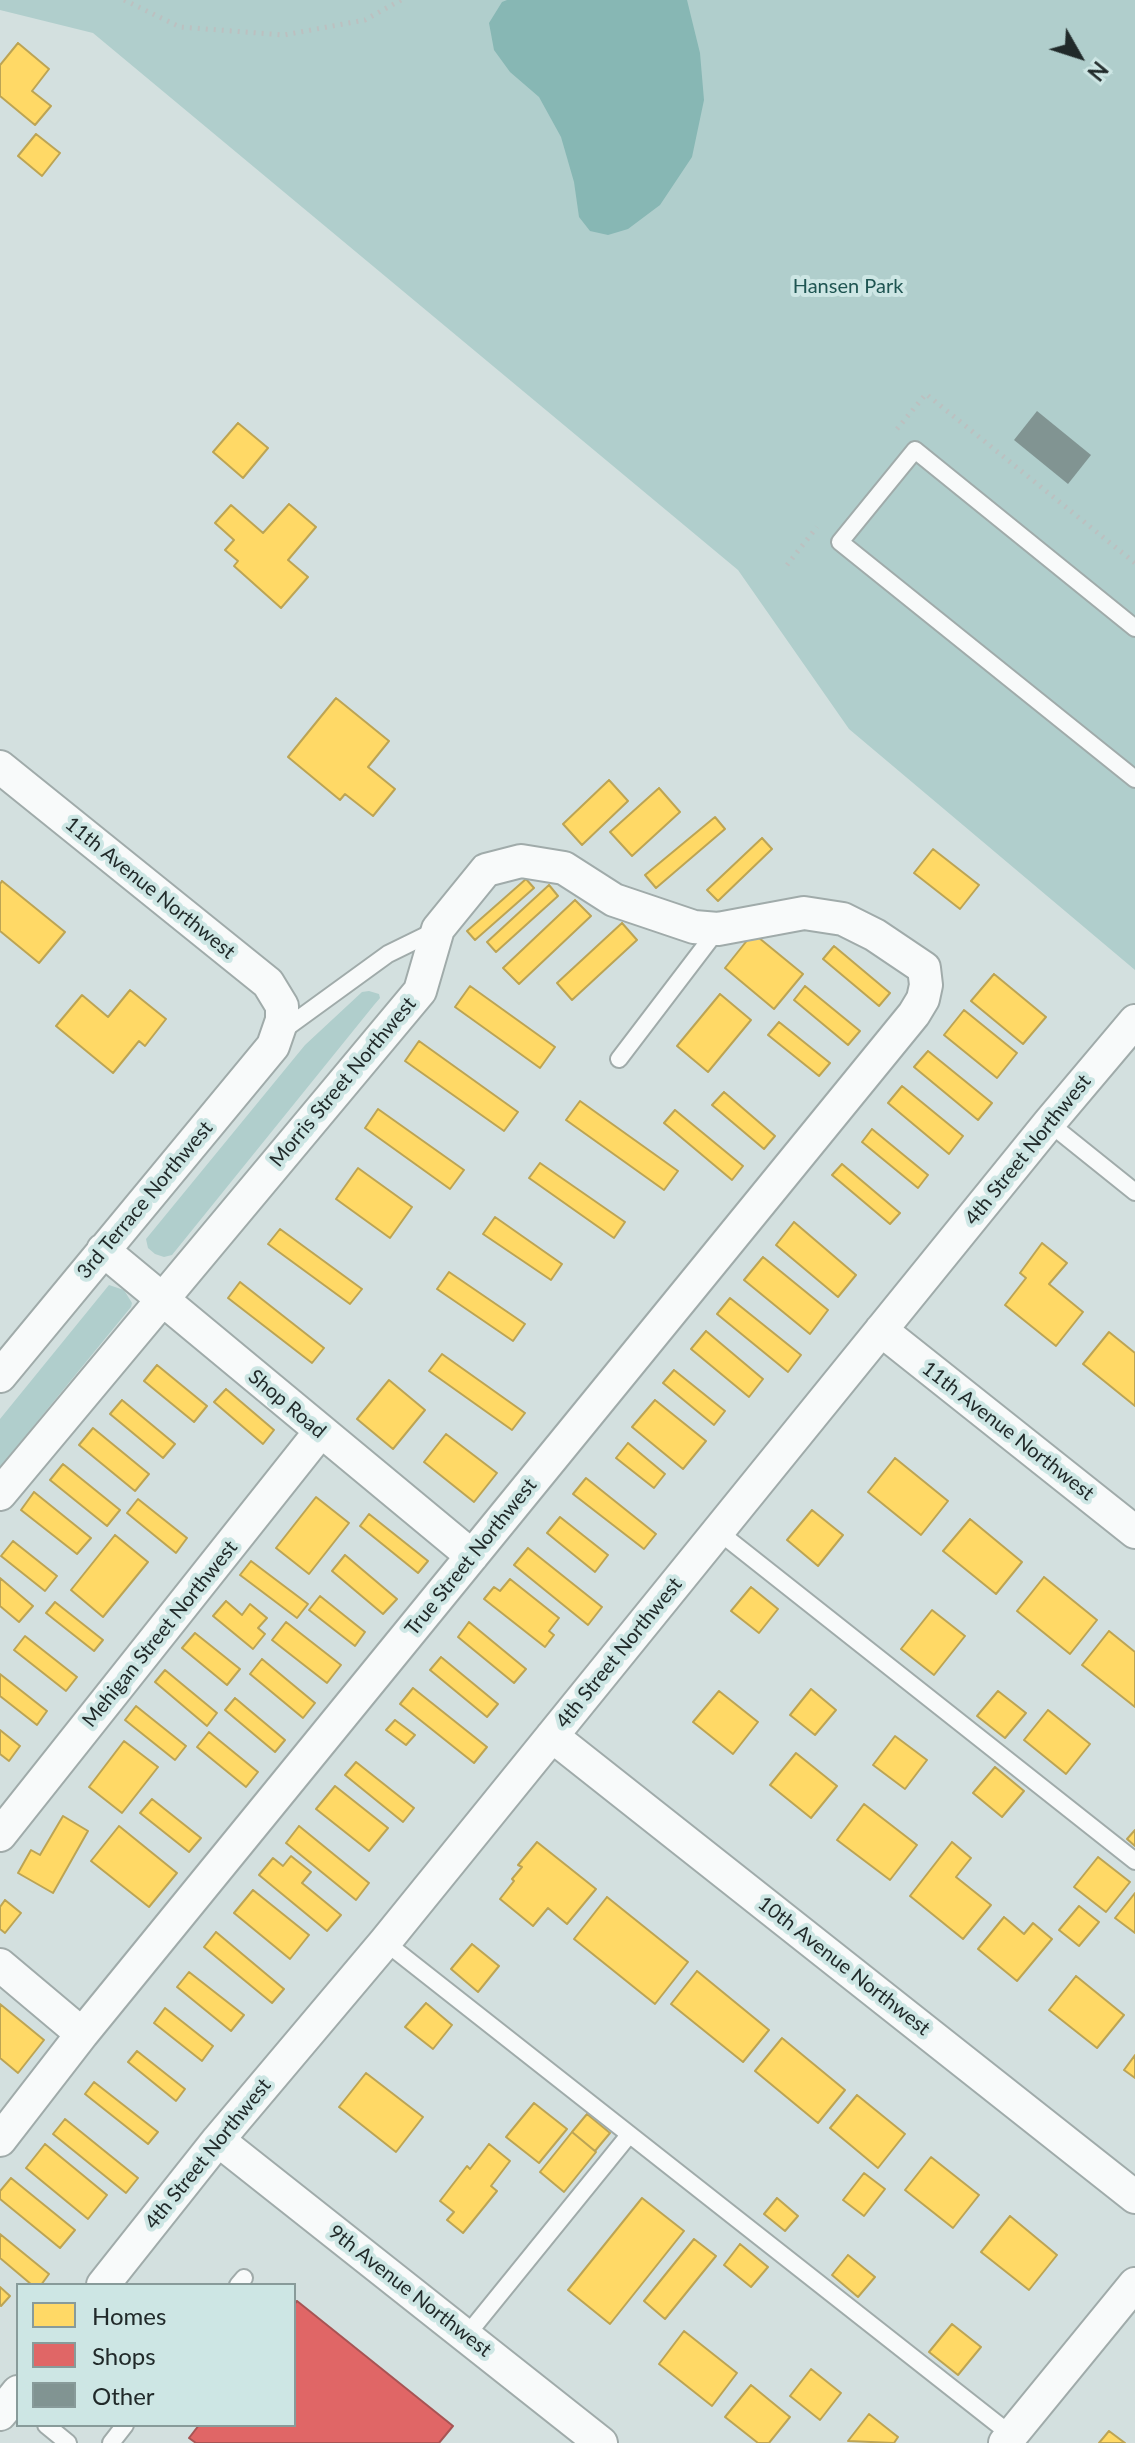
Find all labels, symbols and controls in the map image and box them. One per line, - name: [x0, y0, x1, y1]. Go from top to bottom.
- north arrow: [1039, 16, 1119, 96]
- text: N: [1082, 56, 1114, 86]
- park label: Hansen Park: [793, 275, 903, 299]
- street label: 11th Avenue Northwest: [60, 812, 240, 964]
- street label: Morris Street Northwest: [265, 992, 421, 1172]
- street label: 4th Street Northwest: [960, 1070, 1096, 1230]
- street label: 3rd Terrace Northwest: [72, 1116, 218, 1284]
- street label: 11th Avenue Northwest: [917, 1356, 1099, 1506]
- street label: Shop Road: [243, 1365, 331, 1443]
- street label: True Street Northwest: [400, 1474, 542, 1640]
- street label: Mehigan Street Northwest: [77, 1536, 243, 1732]
- street label: 4th Street Northwest: [551, 1573, 687, 1733]
- street label: 10th Avenue Northwest: [753, 1891, 935, 2041]
- street label: 4th Street Northwest: [140, 2074, 276, 2234]
- street label: 9th Avenue Northwest: [324, 2220, 496, 2362]
- legend: [16, 2283, 296, 2427]
- text: Homes: [92, 2301, 166, 2330]
- text: Shops: [92, 2341, 156, 2370]
- text: Other: [92, 2381, 155, 2410]

